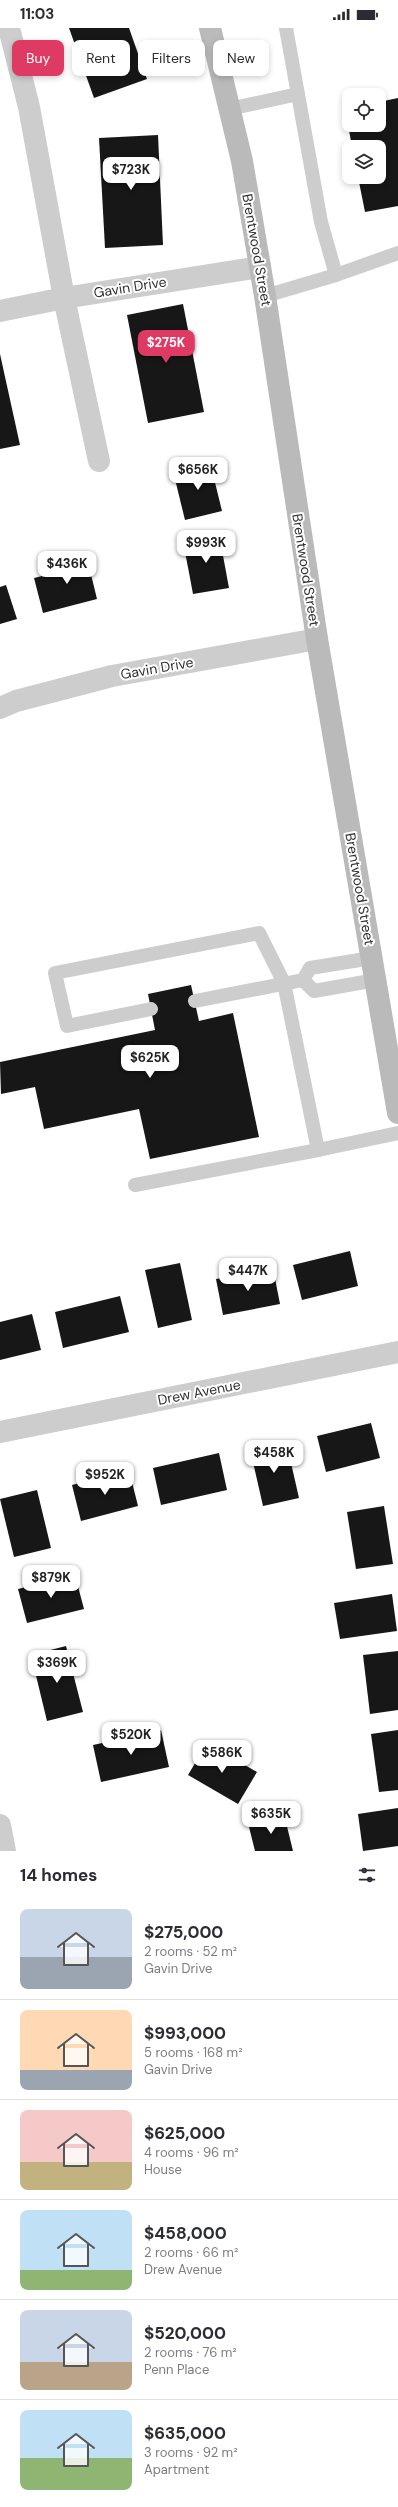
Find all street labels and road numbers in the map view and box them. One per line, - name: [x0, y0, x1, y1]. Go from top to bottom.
- street label: Brentwood Street: [238, 192, 276, 308]
- street label: Gavin Drive: [92, 272, 168, 302]
- street label: Brentwood Street: [288, 512, 324, 628]
- street label: Gavin Drive: [119, 653, 195, 683]
- street label: Brentwood Street: [341, 831, 379, 947]
- street label: Drew Avenue: [156, 1375, 242, 1409]

